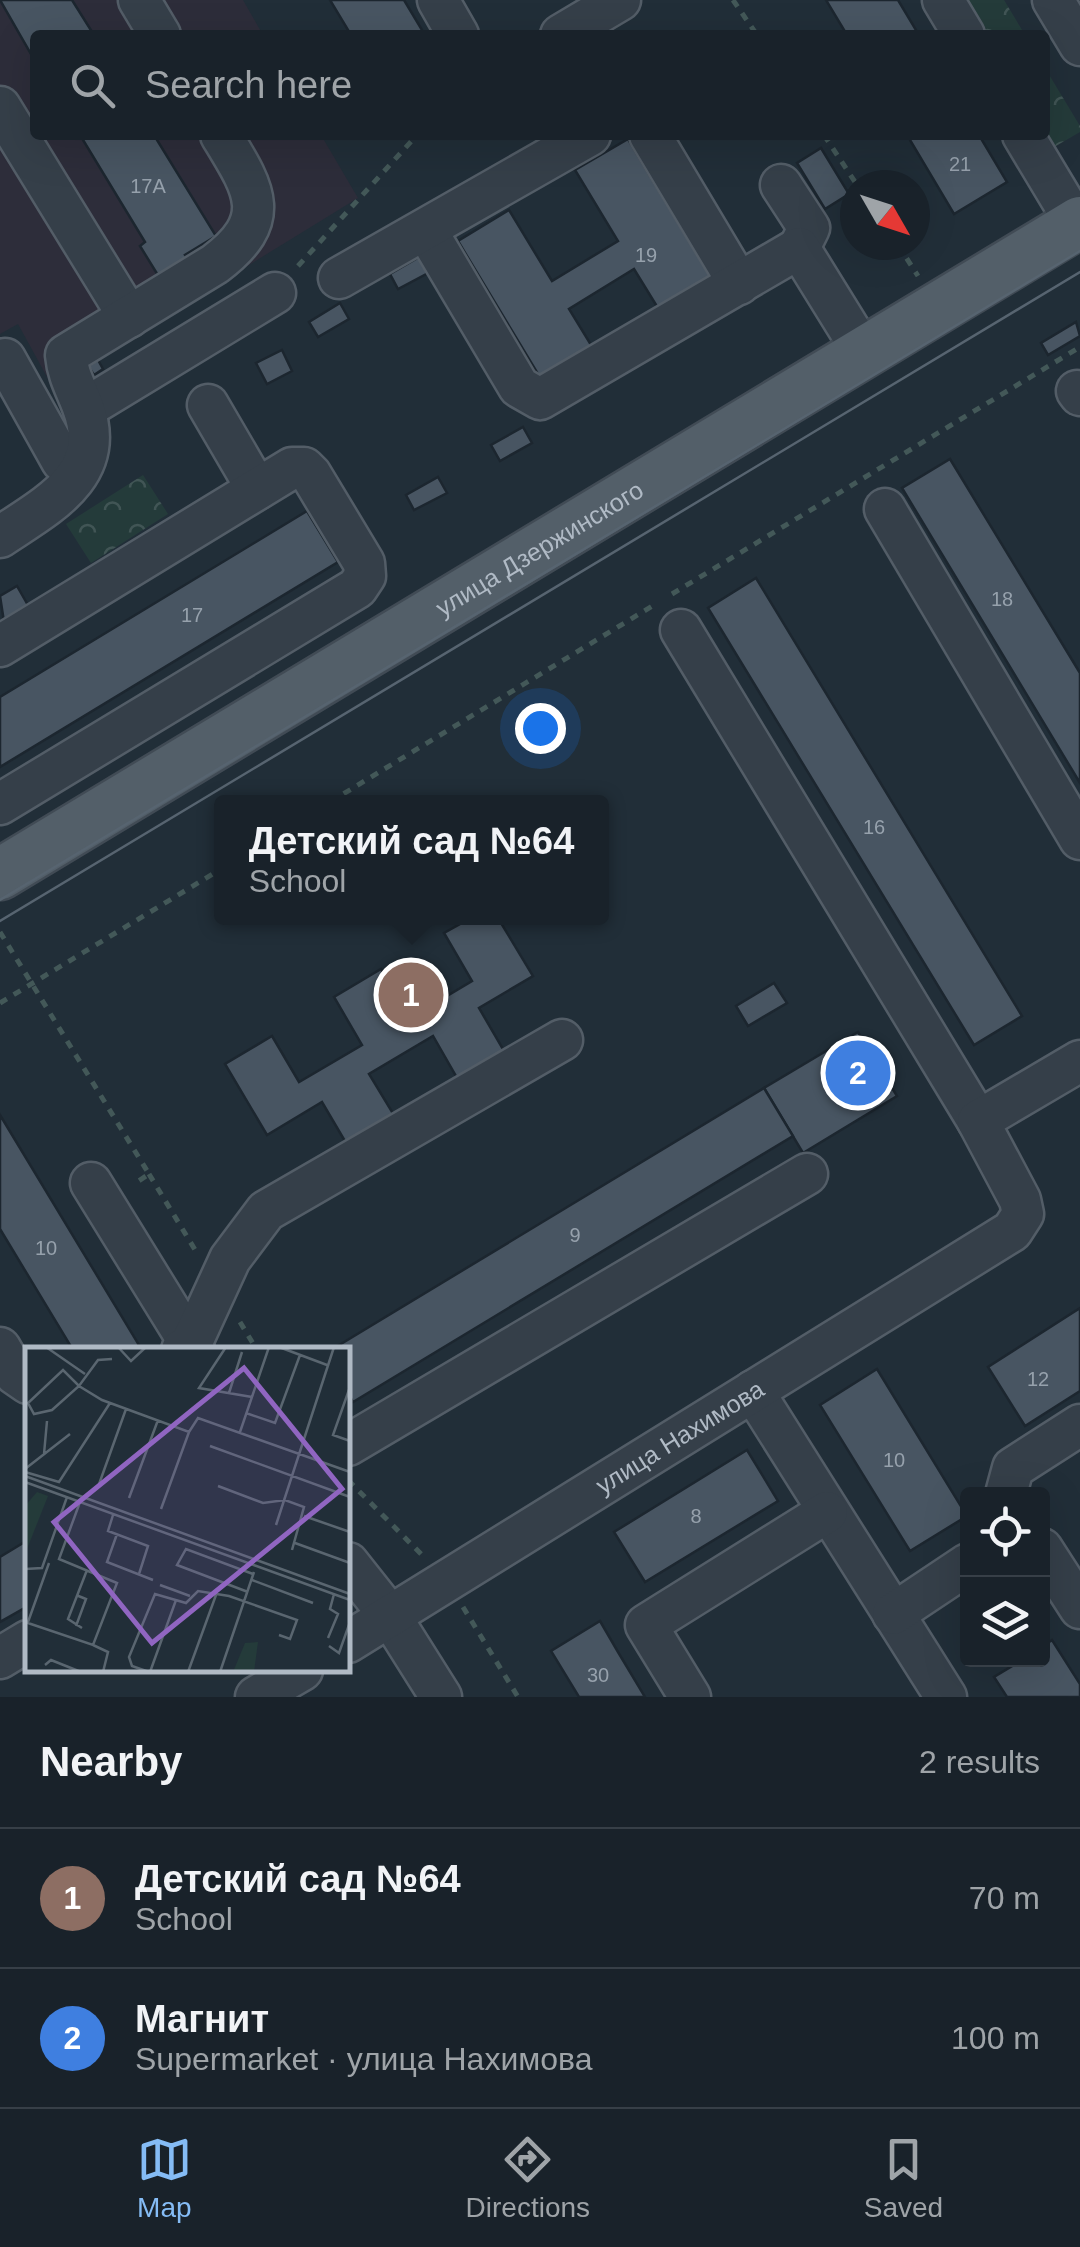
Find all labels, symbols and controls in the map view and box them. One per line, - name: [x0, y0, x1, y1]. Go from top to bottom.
- search box: [30, 30, 1050, 140]
- icon: search: [65, 58, 120, 113]
- text: Search here: [145, 64, 352, 106]
- house number: 21: [949, 153, 971, 175]
- north arrow: [840, 170, 930, 260]
- house number: 17А: [130, 175, 166, 197]
- house number: 19: [635, 244, 657, 266]
- street label: улица Дзержинского: [431, 475, 648, 622]
- house number: 18: [991, 588, 1013, 610]
- house number: 17: [181, 604, 203, 626]
- your location: [515, 703, 566, 754]
- popup: [214, 795, 609, 925]
- house number: 16: [863, 816, 885, 838]
- text: Детский сад №64: [249, 820, 574, 862]
- text: School: [249, 863, 346, 899]
- pin: 1: [378, 958, 444, 1032]
- pin: 2: [826, 1036, 890, 1110]
- house number: 9: [569, 1224, 581, 1246]
- house number: 10: [35, 1237, 57, 1259]
- inset map: [25, 1347, 350, 1672]
- house number: 12: [1027, 1368, 1049, 1390]
- street label: улица Нахимова: [591, 1374, 769, 1499]
- house number: 10: [883, 1449, 905, 1471]
- map controls: [960, 1487, 1050, 1667]
- button: locate: [960, 1487, 1050, 1577]
- house number: 8: [690, 1505, 702, 1527]
- button: layers: [960, 1577, 1050, 1667]
- house number: 30: [587, 1664, 609, 1686]
- text: Nearby: [40, 1738, 182, 1785]
- text: 2 results: [919, 1744, 1040, 1780]
- text: Детский сад №64: [135, 1858, 461, 1900]
- text: 1: [64, 1880, 81, 1916]
- text: 70 m: [969, 1880, 1040, 1916]
- text: School: [135, 1901, 233, 1937]
- text: Магнит: [135, 1998, 269, 2040]
- text: 2: [64, 2020, 81, 2056]
- text: 100 m: [951, 2020, 1040, 2056]
- text: Supermarket · улица Нахимова: [135, 2041, 593, 2077]
- tab: Map: [137, 2132, 192, 2224]
- tab: Directions: [466, 2132, 590, 2224]
- tab: Saved: [864, 2132, 943, 2224]

